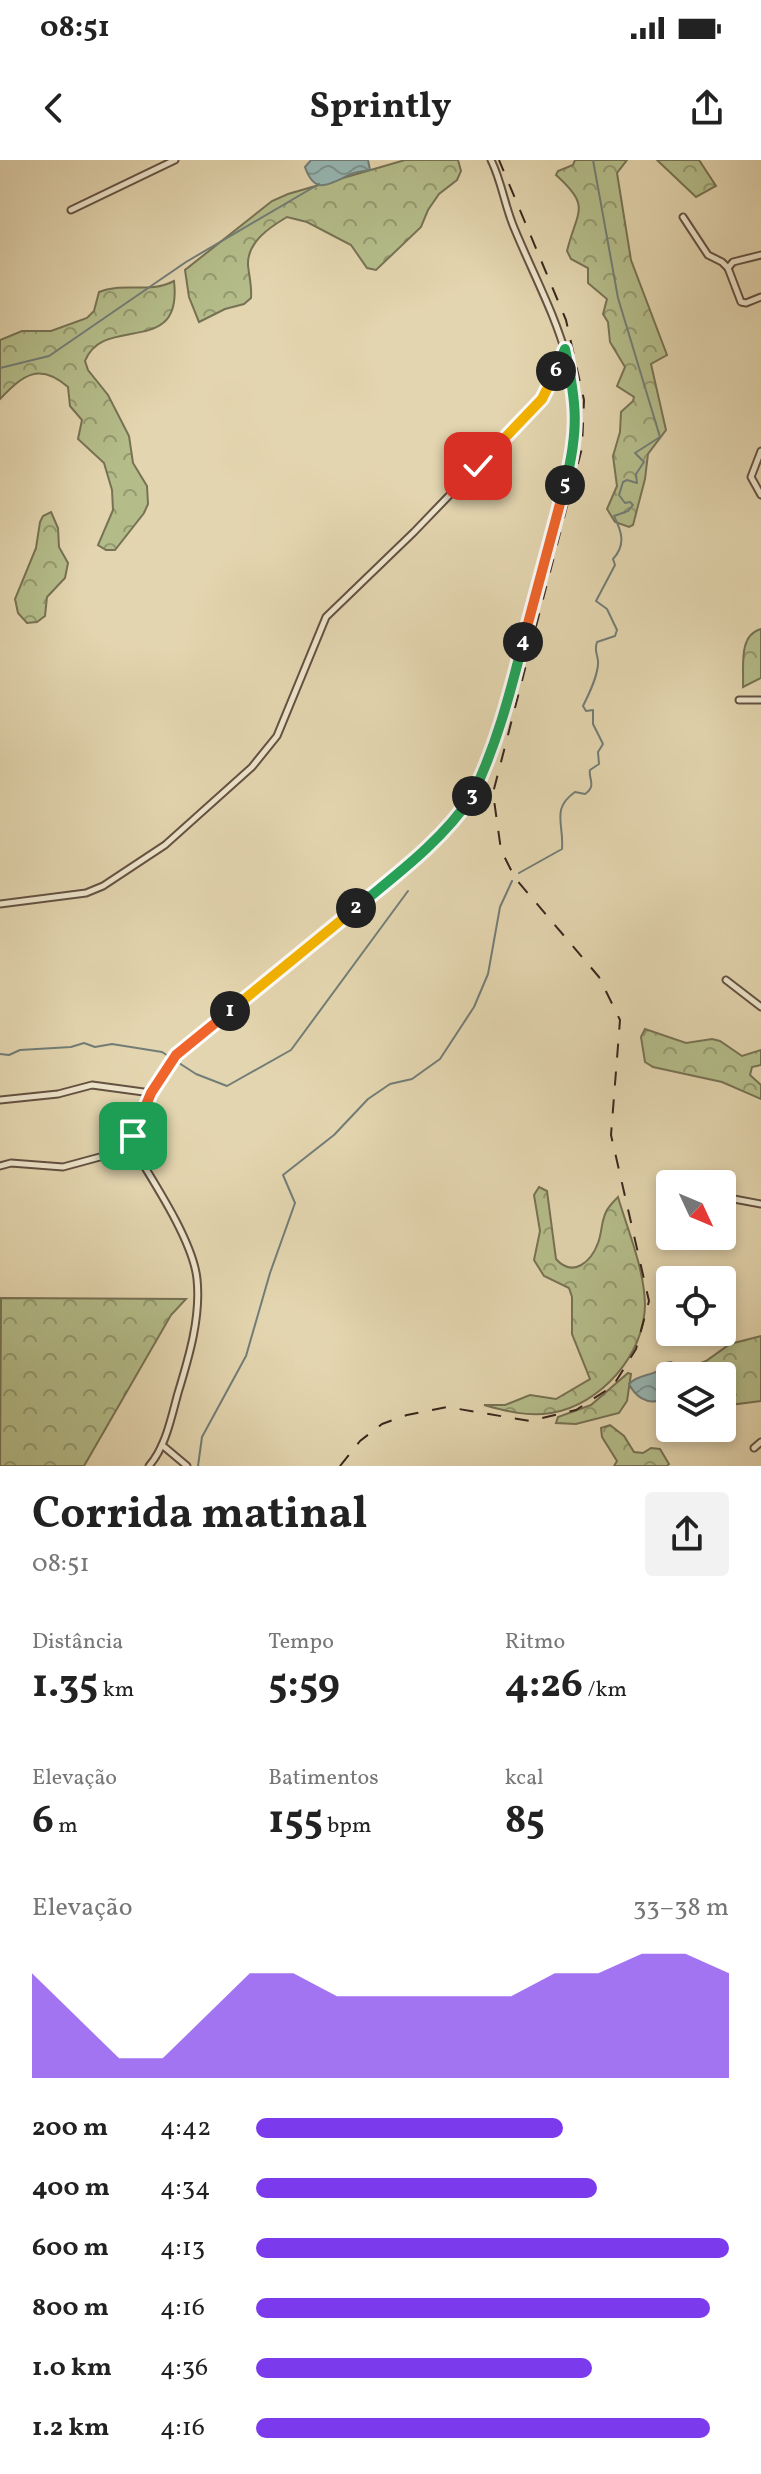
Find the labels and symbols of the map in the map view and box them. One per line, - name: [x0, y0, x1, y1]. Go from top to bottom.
- pin: 6: [536, 351, 576, 391]
- pin: [444, 432, 512, 500]
- pin: 5: [545, 465, 585, 505]
- pin: 4: [503, 622, 543, 662]
- pin: 3: [452, 776, 492, 816]
- pin: 2: [336, 888, 376, 928]
- pin: 1: [210, 991, 250, 1031]
- pin: [99, 1102, 167, 1170]
- north arrow: [656, 1170, 736, 1250]

